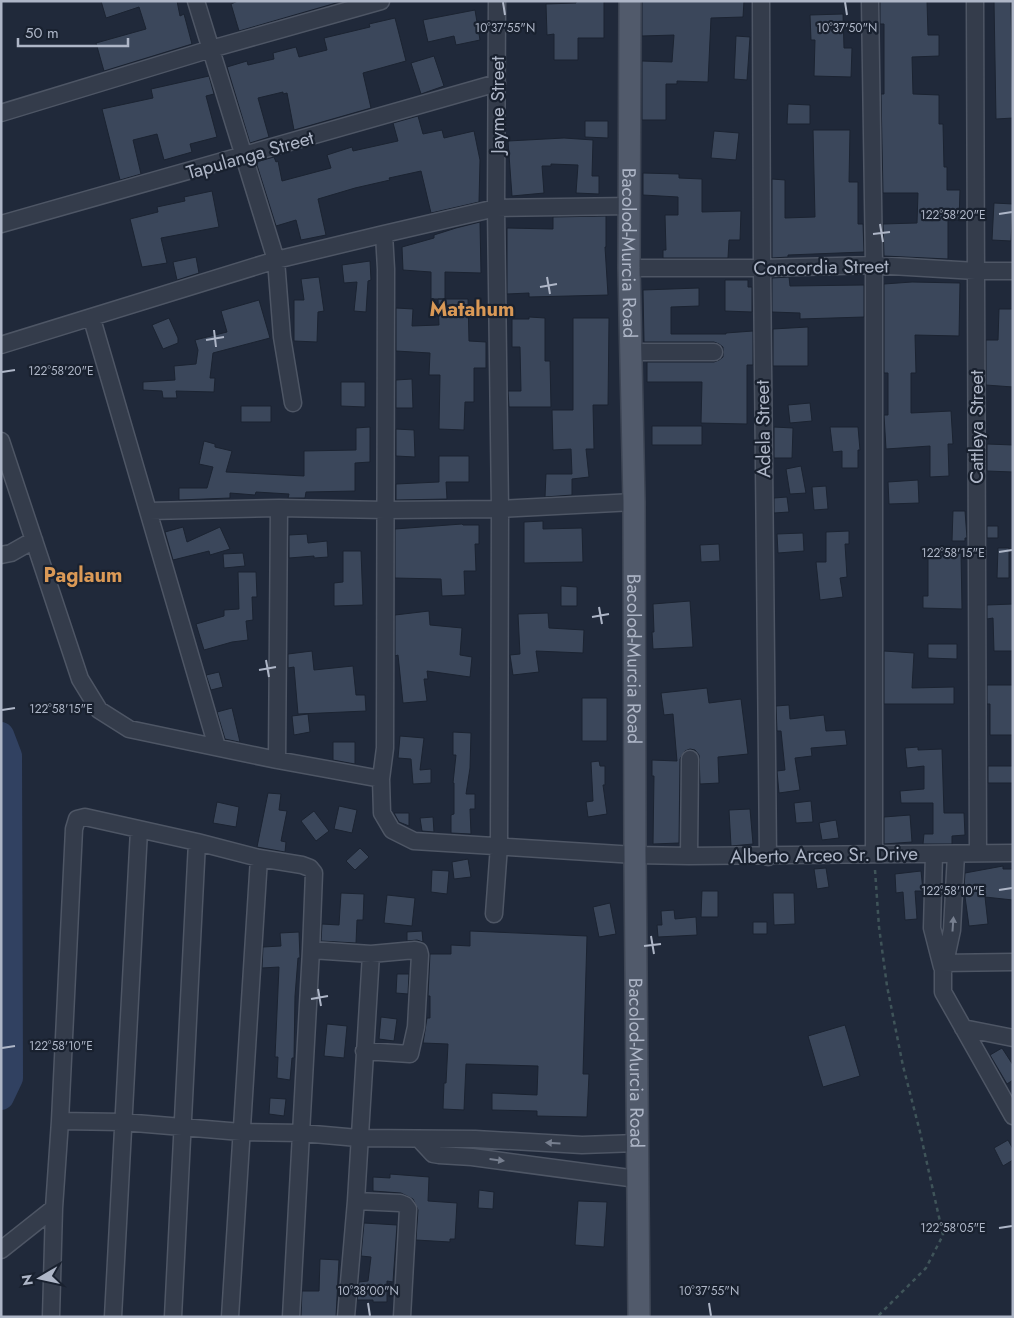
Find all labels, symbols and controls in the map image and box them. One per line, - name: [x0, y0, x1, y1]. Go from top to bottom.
- scale bar: [18, 15, 128, 47]
- text: 10°37'55"N: [475, 19, 535, 37]
- text: 10°37'50"N: [817, 19, 877, 37]
- text: 50 m: [25, 22, 59, 44]
- street label: Jayme Street: [484, 56, 511, 157]
- street label: Tapulanga Street: [183, 124, 317, 186]
- street label: Bacolod-Murcia Road: [615, 168, 644, 338]
- text: 122°58'20"E: [920, 206, 986, 224]
- street label: Concordia Street: [753, 252, 889, 282]
- district label: Matahum: [429, 295, 515, 324]
- text: 122°58'20"E: [28, 362, 94, 380]
- street label: Cattleya Street: [963, 370, 990, 484]
- street label: Adela Street: [749, 379, 777, 478]
- text: 122°58'15"E: [921, 544, 985, 562]
- district label: Paglaum: [44, 561, 122, 590]
- street label: Bacolod-Murcia Road: [621, 574, 648, 744]
- text: 122°58'15"E: [29, 700, 93, 718]
- street label: Alberto Arceo Sr. Drive: [730, 840, 918, 870]
- text: 122°58'10"E: [921, 882, 985, 900]
- one-way arrow: [949, 916, 957, 932]
- street label: Bacolod-Murcia Road: [623, 978, 651, 1148]
- text: 122°58'10"E: [29, 1037, 93, 1055]
- one-way arrow: [545, 1139, 561, 1147]
- one-way arrow: [490, 1156, 506, 1164]
- text: 122°58'05"E: [920, 1219, 986, 1237]
- north arrow: [15, 1253, 65, 1303]
- text: N: [16, 1273, 38, 1287]
- text: 10°38'00"N: [337, 1282, 399, 1300]
- text: 10°37'55"N: [679, 1282, 739, 1300]

